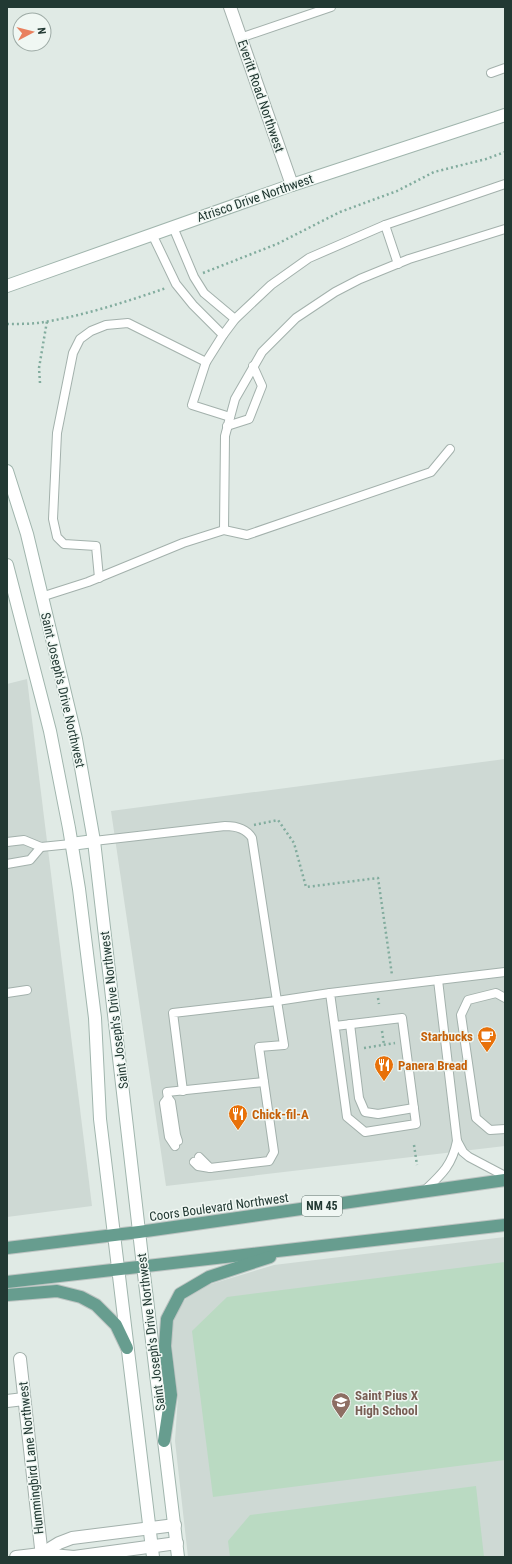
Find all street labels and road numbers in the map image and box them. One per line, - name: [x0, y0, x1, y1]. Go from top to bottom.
- street label: Everitt Road Northwest: [235, 38, 287, 154]
- street label: Atrisco Drive Northwest: [195, 171, 315, 225]
- street label: Saint Joseph's Drive Northwest: [38, 611, 88, 769]
- street label: Saint Joseph's Drive Northwest: [97, 930, 131, 1090]
- street label: Coors Boulevard Northwest: [148, 1190, 290, 1224]
- road number: NM 45: [302, 1196, 342, 1216]
- street label: Saint Joseph's Drive Northwest: [134, 1252, 168, 1412]
- street label: Hummingbird Lane Northwest: [16, 1381, 46, 1535]

